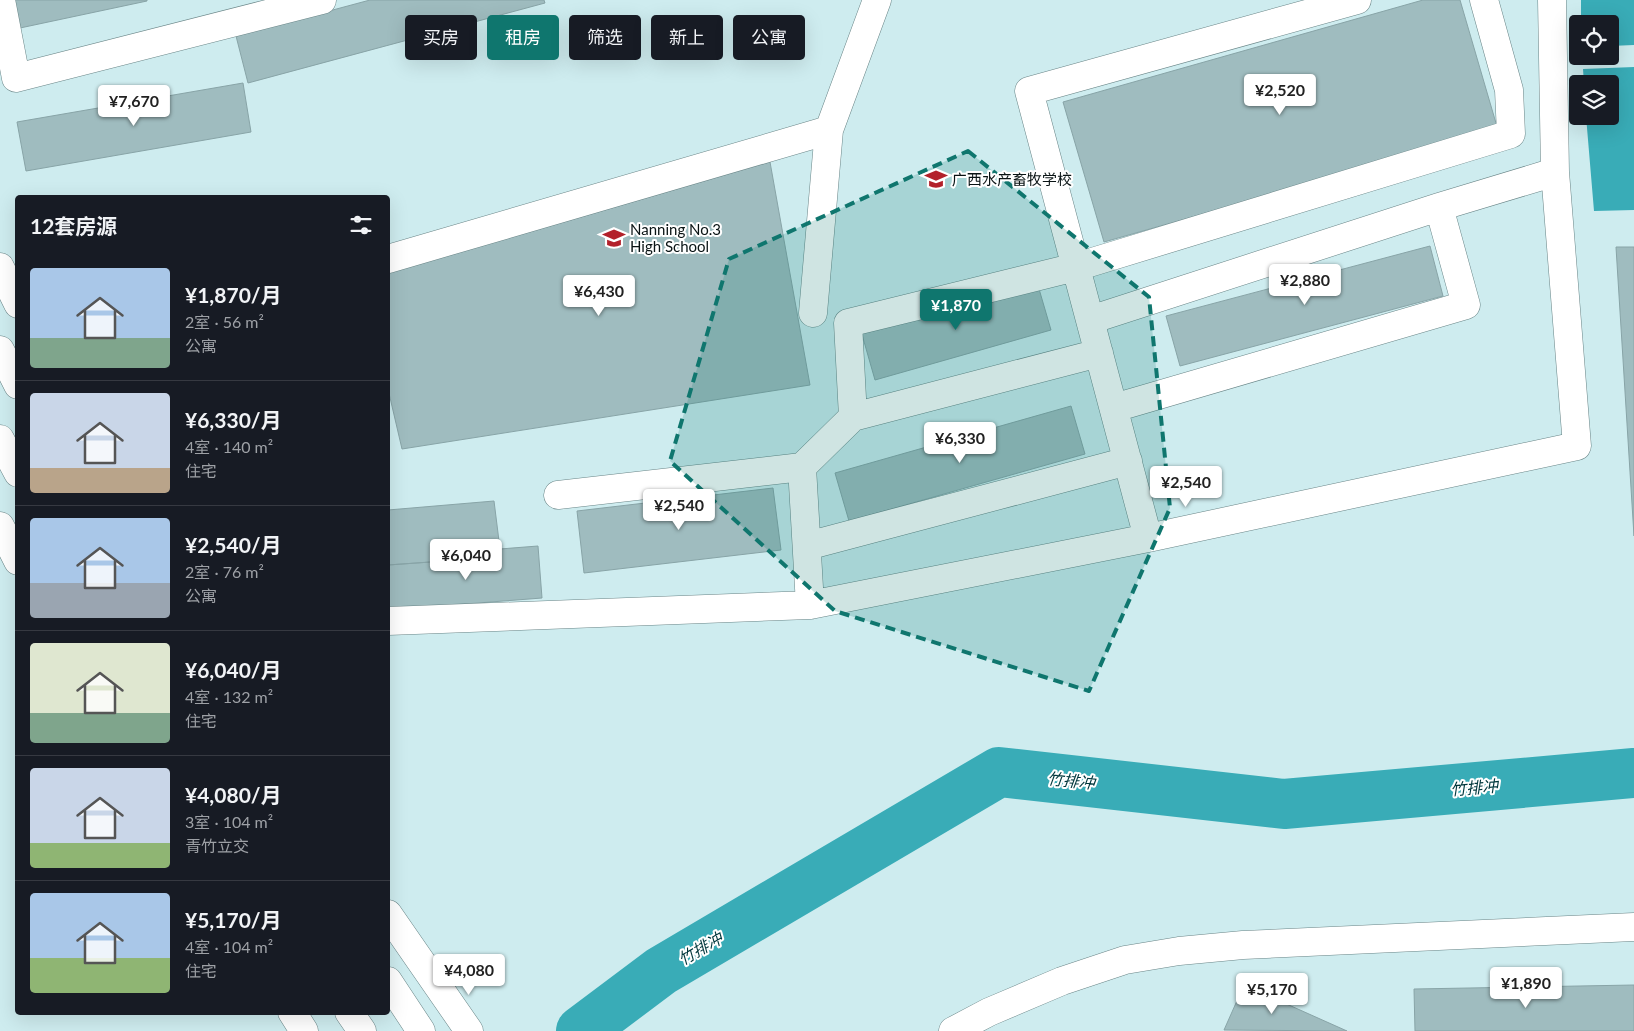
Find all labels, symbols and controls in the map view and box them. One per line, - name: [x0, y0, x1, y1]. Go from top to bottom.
- chip: 买房: [405, 15, 477, 60]
- chip: 租房: [487, 15, 559, 60]
- chip: 筛选: [569, 15, 641, 60]
- chip: 新上: [651, 15, 723, 60]
- chip: 公寓: [733, 15, 805, 60]
- map controls: [1569, 15, 1619, 125]
- button: locate: [1569, 15, 1619, 65]
- pin: ¥2,520: [1239, 74, 1321, 116]
- button: layers: [1569, 75, 1619, 125]
- text: ¥2,520: [1255, 80, 1305, 99]
- pin: ¥7,670: [93, 84, 175, 127]
- text: ¥7,670: [109, 91, 159, 110]
- school or university icon: 广西水产畜牧学校: [923, 166, 949, 192]
- place label: 广西水产畜牧学校: [952, 170, 1072, 188]
- icon: filters: [347, 211, 375, 239]
- text: 12套房源: [30, 213, 117, 238]
- place label: Nanning No.3 High School: [630, 220, 721, 255]
- school or university icon: Nanning No.3 High School: [601, 225, 627, 251]
- pin: ¥2,880: [1264, 264, 1346, 306]
- text: ¥2,880: [1280, 270, 1330, 289]
- pin: ¥6,430: [558, 274, 640, 317]
- text: ¥6,430: [574, 281, 624, 300]
- text: ¥1,870/月: [185, 282, 282, 307]
- icon: home: [70, 288, 130, 348]
- pin: ¥1,870: [915, 288, 997, 331]
- text: ¥1,870: [931, 295, 981, 314]
- text: 2室 · 56 m²: [185, 312, 264, 331]
- text: 公寓: [185, 336, 217, 355]
- text: ¥6,330/月: [185, 407, 282, 432]
- icon: home: [70, 413, 130, 473]
- pin: ¥6,330: [919, 422, 1001, 464]
- text: ¥6,330: [935, 428, 985, 447]
- text: 4室 · 140 m²: [185, 437, 273, 456]
- text: 住宅: [185, 461, 217, 480]
- pin: ¥2,540: [1145, 466, 1227, 508]
- text: ¥2,540: [1161, 472, 1211, 491]
- pin: ¥2,540: [638, 488, 720, 531]
- text: ¥2,540: [654, 495, 704, 514]
- text: ¥2,540/月: [185, 532, 282, 557]
- icon: home: [70, 538, 130, 598]
- pin: ¥6,040: [425, 538, 507, 581]
- text: ¥6,040: [441, 545, 491, 564]
- text: 2室 · 76 m²: [185, 562, 264, 581]
- text: 公寓: [185, 586, 217, 605]
- text: ¥6,040/月: [185, 657, 282, 682]
- icon: home: [70, 663, 130, 723]
- text: 4室 · 132 m²: [185, 687, 273, 706]
- text: 住宅: [185, 711, 217, 730]
- water label: 竹排冲: [1046, 768, 1098, 792]
- water label: 竹排冲: [1449, 775, 1501, 799]
- text: ¥4,080/月: [185, 782, 282, 807]
- icon: home: [70, 788, 130, 848]
- text: 3室 · 104 m²: [185, 812, 273, 831]
- text: 青竹立交: [185, 836, 249, 855]
- text: ¥5,170/月: [185, 907, 282, 932]
- icon: home: [70, 913, 130, 973]
- water label: 竹排冲: [674, 927, 727, 968]
- text: 4室 · 104 m²: [185, 937, 273, 956]
- pin: ¥4,080: [428, 954, 510, 996]
- text: ¥4,080: [444, 960, 494, 979]
- text: 住宅: [185, 961, 217, 980]
- pin: ¥1,890: [1485, 966, 1567, 1009]
- pin: ¥5,170: [1231, 972, 1313, 1015]
- text: ¥1,890: [1501, 973, 1551, 992]
- text: ¥5,170: [1247, 979, 1297, 998]

